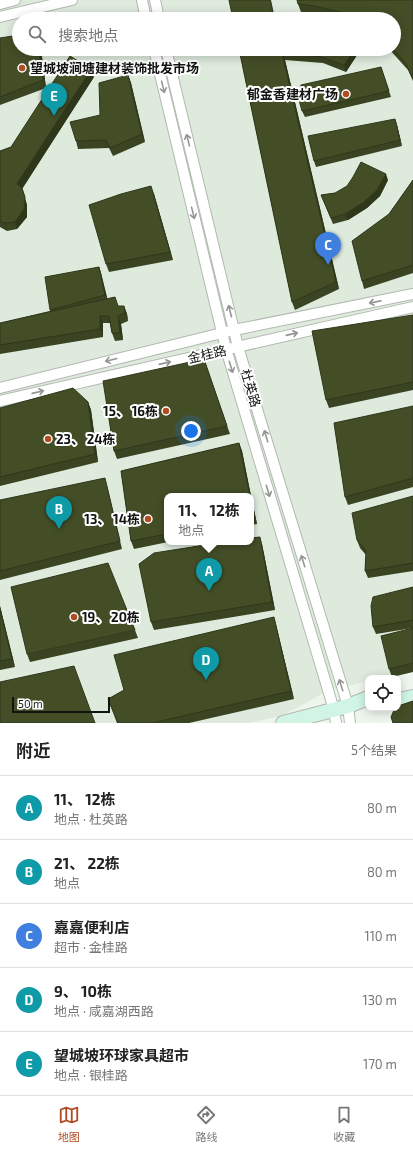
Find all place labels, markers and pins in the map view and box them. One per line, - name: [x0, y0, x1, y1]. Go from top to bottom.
- place label: 望城坡涧塘建材装饰批发市场: [30, 60, 199, 76]
- marker: 望城坡涧塘建材装饰批发市场: [17, 63, 27, 73]
- pin: E: [41, 83, 67, 116]
- place label: 郁金香建材广场: [247, 86, 338, 102]
- marker: 郁金香建材广场: [341, 89, 351, 99]
- pin: C: [315, 232, 341, 265]
- place label: 15、 16栋: [103, 403, 158, 419]
- marker: 15、 16栋: [161, 406, 171, 416]
- place label: 23、 24栋: [56, 431, 116, 447]
- marker: 23、 24栋: [43, 434, 53, 444]
- pin: B: [46, 496, 72, 529]
- place label: 13、 14栋: [84, 511, 140, 527]
- marker: 13、 14栋: [143, 514, 153, 524]
- pin: A: [196, 558, 222, 591]
- place label: 19、 20栋: [82, 609, 140, 625]
- marker: 19、 20栋: [69, 612, 79, 622]
- pin: D: [193, 647, 219, 680]

